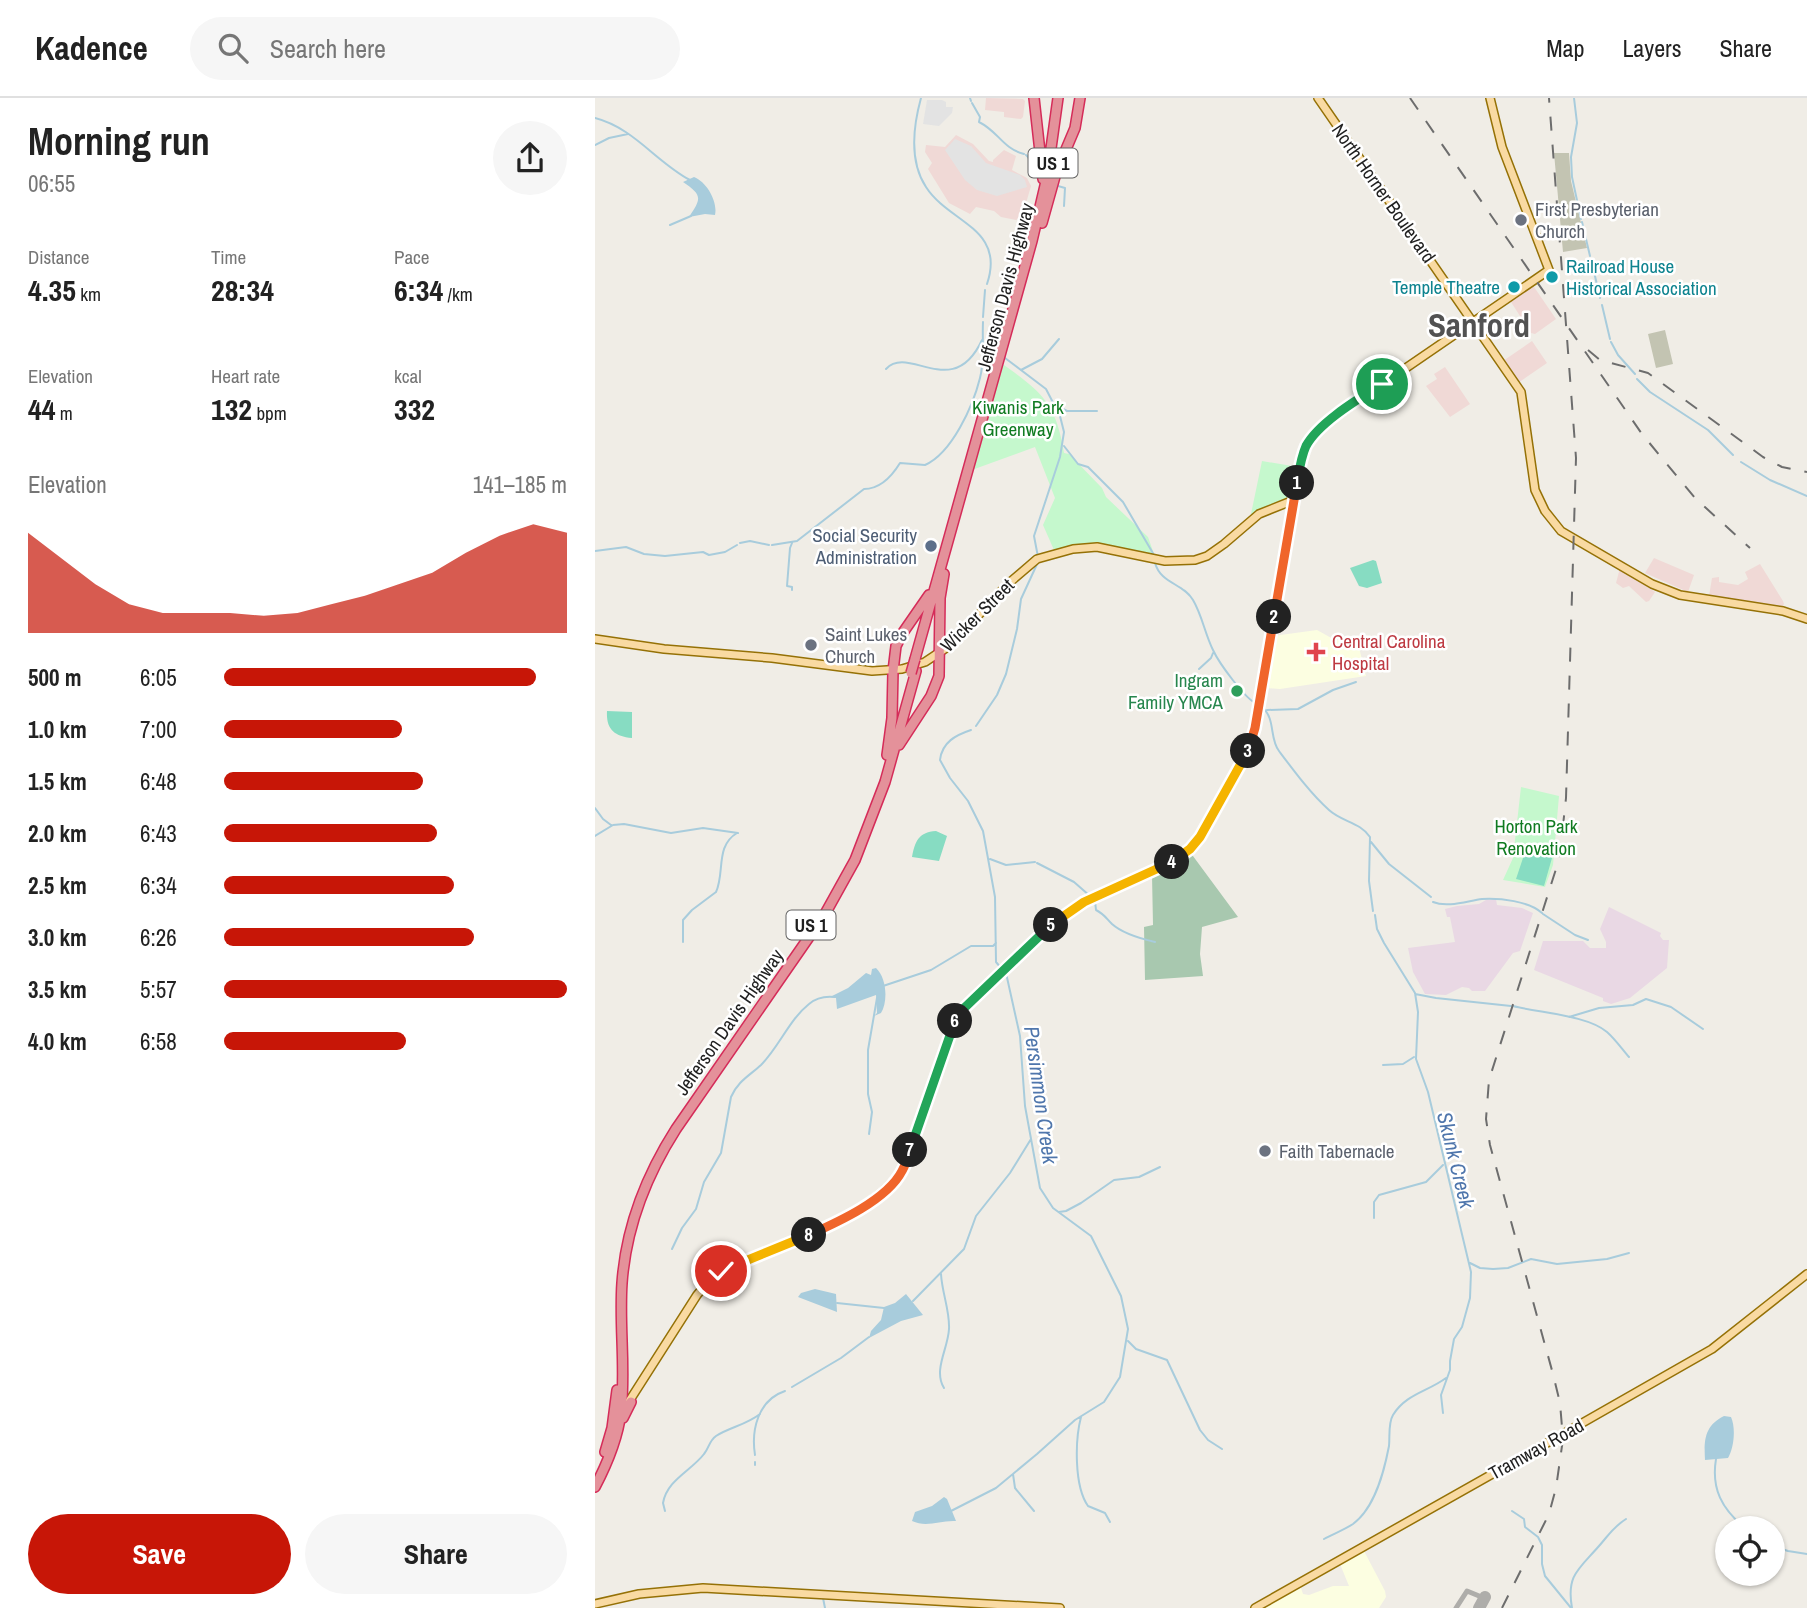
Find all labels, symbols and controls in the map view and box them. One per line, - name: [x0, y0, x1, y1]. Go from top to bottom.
- search box: [190, 17, 680, 80]
- text: Kadence: [35, 26, 148, 70]
- icon: search: [214, 29, 252, 67]
- text: Search here: [270, 31, 386, 66]
- text: Map: [1546, 32, 1584, 64]
- text: Layers: [1622, 32, 1681, 64]
- text: Share: [1719, 32, 1772, 64]
- text: Morning run: [28, 116, 210, 167]
- street label: North Horner Boulevard: [1326, 118, 1442, 268]
- button: share: [493, 121, 567, 195]
- road number: US 1: [1029, 149, 1077, 178]
- text: 06:55: [28, 168, 75, 199]
- place label: First Presbyterian Church: [1535, 196, 1659, 244]
- street label: Jefferson Davis Highway: [970, 200, 1040, 374]
- marker: First Presbyterian Church: [1513, 212, 1529, 228]
- text: Distance: [28, 244, 89, 270]
- text: Time: [211, 244, 246, 270]
- text: Pace: [394, 244, 430, 270]
- place label: Railroad House Historical Association: [1566, 253, 1717, 301]
- marker: Railroad House Historical Association: [1544, 269, 1560, 285]
- text: 4.35: [28, 270, 76, 310]
- text: 28:34: [211, 270, 274, 310]
- text: 6:34: [394, 270, 443, 310]
- place label: Temple Theatre: [1392, 274, 1500, 300]
- marker: Temple Theatre: [1506, 279, 1522, 295]
- text: km: [76, 281, 101, 307]
- text: /km: [443, 281, 473, 307]
- district label: Sanford: [1428, 303, 1530, 347]
- pin: [1352, 354, 1412, 414]
- text: Elevation: [28, 363, 93, 389]
- text: Heart rate: [211, 363, 280, 389]
- text: kcal: [394, 363, 422, 389]
- icon: arrive: [1363, 365, 1401, 403]
- text: 44: [28, 389, 55, 429]
- text: 132: [211, 389, 252, 429]
- text: 332: [394, 389, 435, 429]
- park label: Kiwanis Park Greenway: [972, 394, 1064, 442]
- text: m: [55, 400, 73, 426]
- text: bpm: [252, 400, 287, 426]
- pin: 1: [1279, 466, 1315, 500]
- text: Elevation: [28, 469, 107, 500]
- text: 141–185 m: [473, 469, 567, 500]
- text: 1: [1292, 469, 1301, 495]
- place label: Social Security Administration: [812, 522, 917, 570]
- marker: Social Security Administration: [923, 538, 939, 554]
- street label: Wicker Street: [934, 572, 1020, 658]
- pin: 2: [1257, 600, 1291, 634]
- text: 2: [1269, 603, 1278, 629]
- place label: Saint Lukes Church: [825, 621, 907, 669]
- place label: Central Carolina Hospital: [1332, 628, 1446, 676]
- marker: Saint Lukes Church: [803, 637, 819, 653]
- marker: Central Carolina Hospital: [1306, 642, 1326, 662]
- text: 500 m: [28, 662, 81, 693]
- text: 6:05: [140, 662, 177, 693]
- place label: Ingram Family YMCA: [1128, 667, 1224, 715]
- marker: Ingram Family YMCA: [1229, 683, 1245, 699]
- text: 1.0 km: [28, 714, 87, 745]
- text: 7:00: [140, 714, 177, 745]
- pin: 3: [1231, 734, 1265, 768]
- text: 3: [1243, 737, 1252, 763]
- text: 1.5 km: [28, 766, 87, 797]
- text: 6:48: [140, 766, 177, 797]
- park label: Horton Park Renovation: [1494, 813, 1578, 861]
- text: 2.0 km: [28, 818, 87, 849]
- text: 6:43: [140, 818, 177, 849]
- pin: 4: [1155, 844, 1189, 880]
- text: 4: [1167, 848, 1176, 874]
- text: 2.5 km: [28, 870, 87, 901]
- text: 6:34: [140, 870, 177, 901]
- pin: 5: [1033, 908, 1069, 942]
- road number: US 1: [787, 910, 836, 940]
- text: 5: [1046, 911, 1055, 937]
- text: 3.0 km: [28, 922, 87, 953]
- text: 6:26: [140, 922, 177, 953]
- street label: Jefferson Davis Highway: [669, 944, 789, 1100]
- text: 3.5 km: [28, 974, 87, 1005]
- text: 5:57: [140, 974, 177, 1005]
- pin: 6: [937, 1004, 973, 1038]
- text: 6: [950, 1007, 959, 1033]
- water label: Persimmon Creek: [1017, 1024, 1065, 1167]
- text: 4.0 km: [28, 1026, 87, 1057]
- text: 6:58: [140, 1026, 177, 1057]
- water label: Skunk Creek: [1430, 1109, 1482, 1213]
- pin: 7: [893, 1132, 927, 1168]
- text: 7: [905, 1136, 914, 1162]
- place label: Faith Tabernacle: [1279, 1138, 1394, 1164]
- marker: Faith Tabernacle: [1257, 1143, 1273, 1159]
- pin: 8: [791, 1218, 827, 1252]
- text: 8: [804, 1221, 813, 1247]
- pin: [691, 1241, 751, 1301]
- icon: check: [702, 1252, 740, 1290]
- street label: Tramway Road: [1484, 1412, 1588, 1486]
- button: Save: [28, 1514, 291, 1594]
- button: Share: [305, 1514, 567, 1594]
- map controls: [1715, 1516, 1785, 1586]
- button: locate: [1715, 1516, 1785, 1586]

